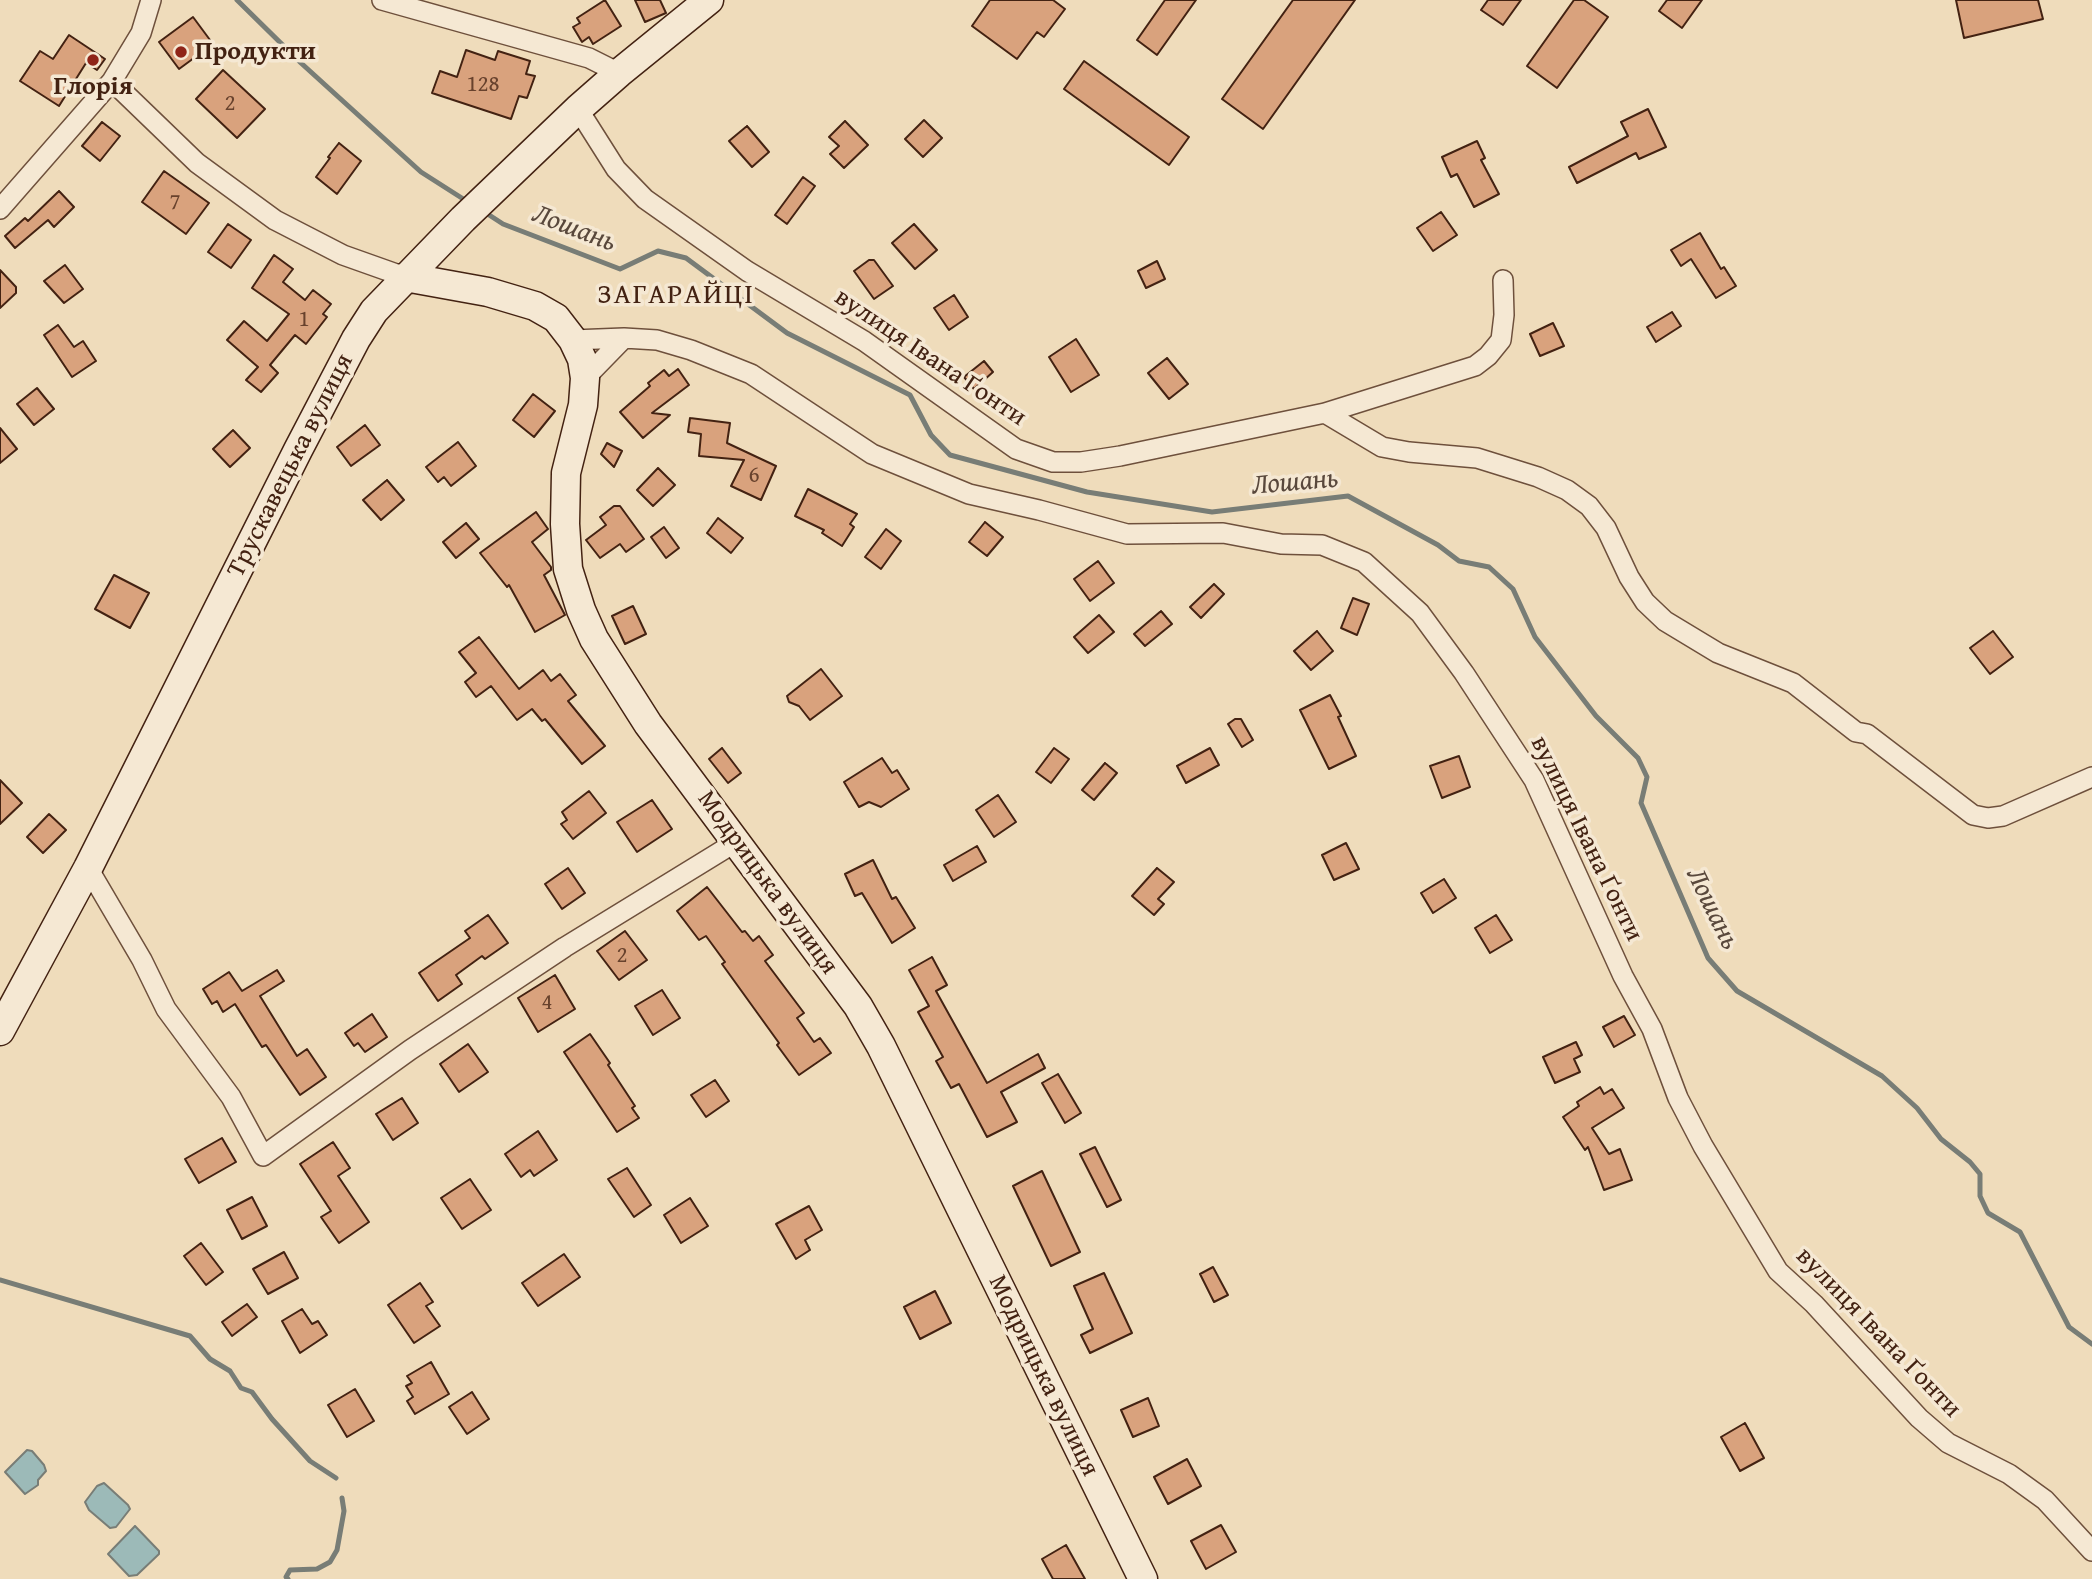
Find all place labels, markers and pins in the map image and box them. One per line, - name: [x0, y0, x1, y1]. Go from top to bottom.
- place label: Продукти: [195, 36, 316, 68]
- marker: Продукти: [173, 44, 189, 60]
- marker: Глорія: [85, 52, 101, 68]
- place label: Глорія: [53, 71, 133, 103]

